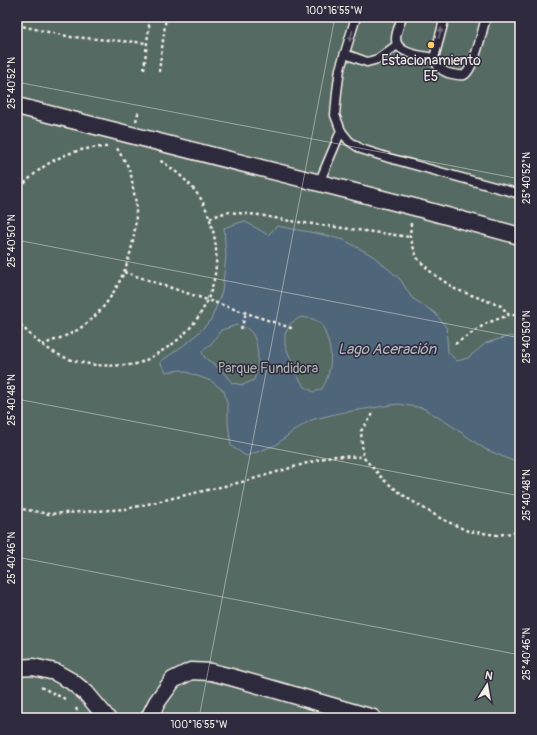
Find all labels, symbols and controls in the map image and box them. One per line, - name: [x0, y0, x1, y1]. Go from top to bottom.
- text: 100°16'55"W: [305, 5, 363, 17]
- one-way arrow: [438, 27, 444, 39]
- one-way arrow: [348, 30, 354, 42]
- marker: Estacionamiento E5: [426, 40, 436, 50]
- place label: Estacionamiento E5: [381, 52, 481, 85]
- text: 25°40'52"N: [6, 57, 18, 109]
- text: 25°40'52"N: [521, 152, 533, 204]
- text: 25°40'50"N: [6, 214, 18, 268]
- text: 25°40'50"N: [521, 310, 533, 364]
- water label: Lago Aceración: [338, 340, 438, 359]
- park label: Parque Fundidora: [218, 360, 318, 377]
- text: 25°40'48"N: [6, 374, 18, 426]
- text: 25°40'48"N: [521, 469, 533, 521]
- text: 25°40'46"N: [6, 532, 18, 584]
- text: 25°40'46"N: [521, 628, 533, 680]
- north arrow: [467, 665, 507, 705]
- text: N: [484, 669, 494, 683]
- text: 100°16'55"W: [170, 719, 228, 731]

